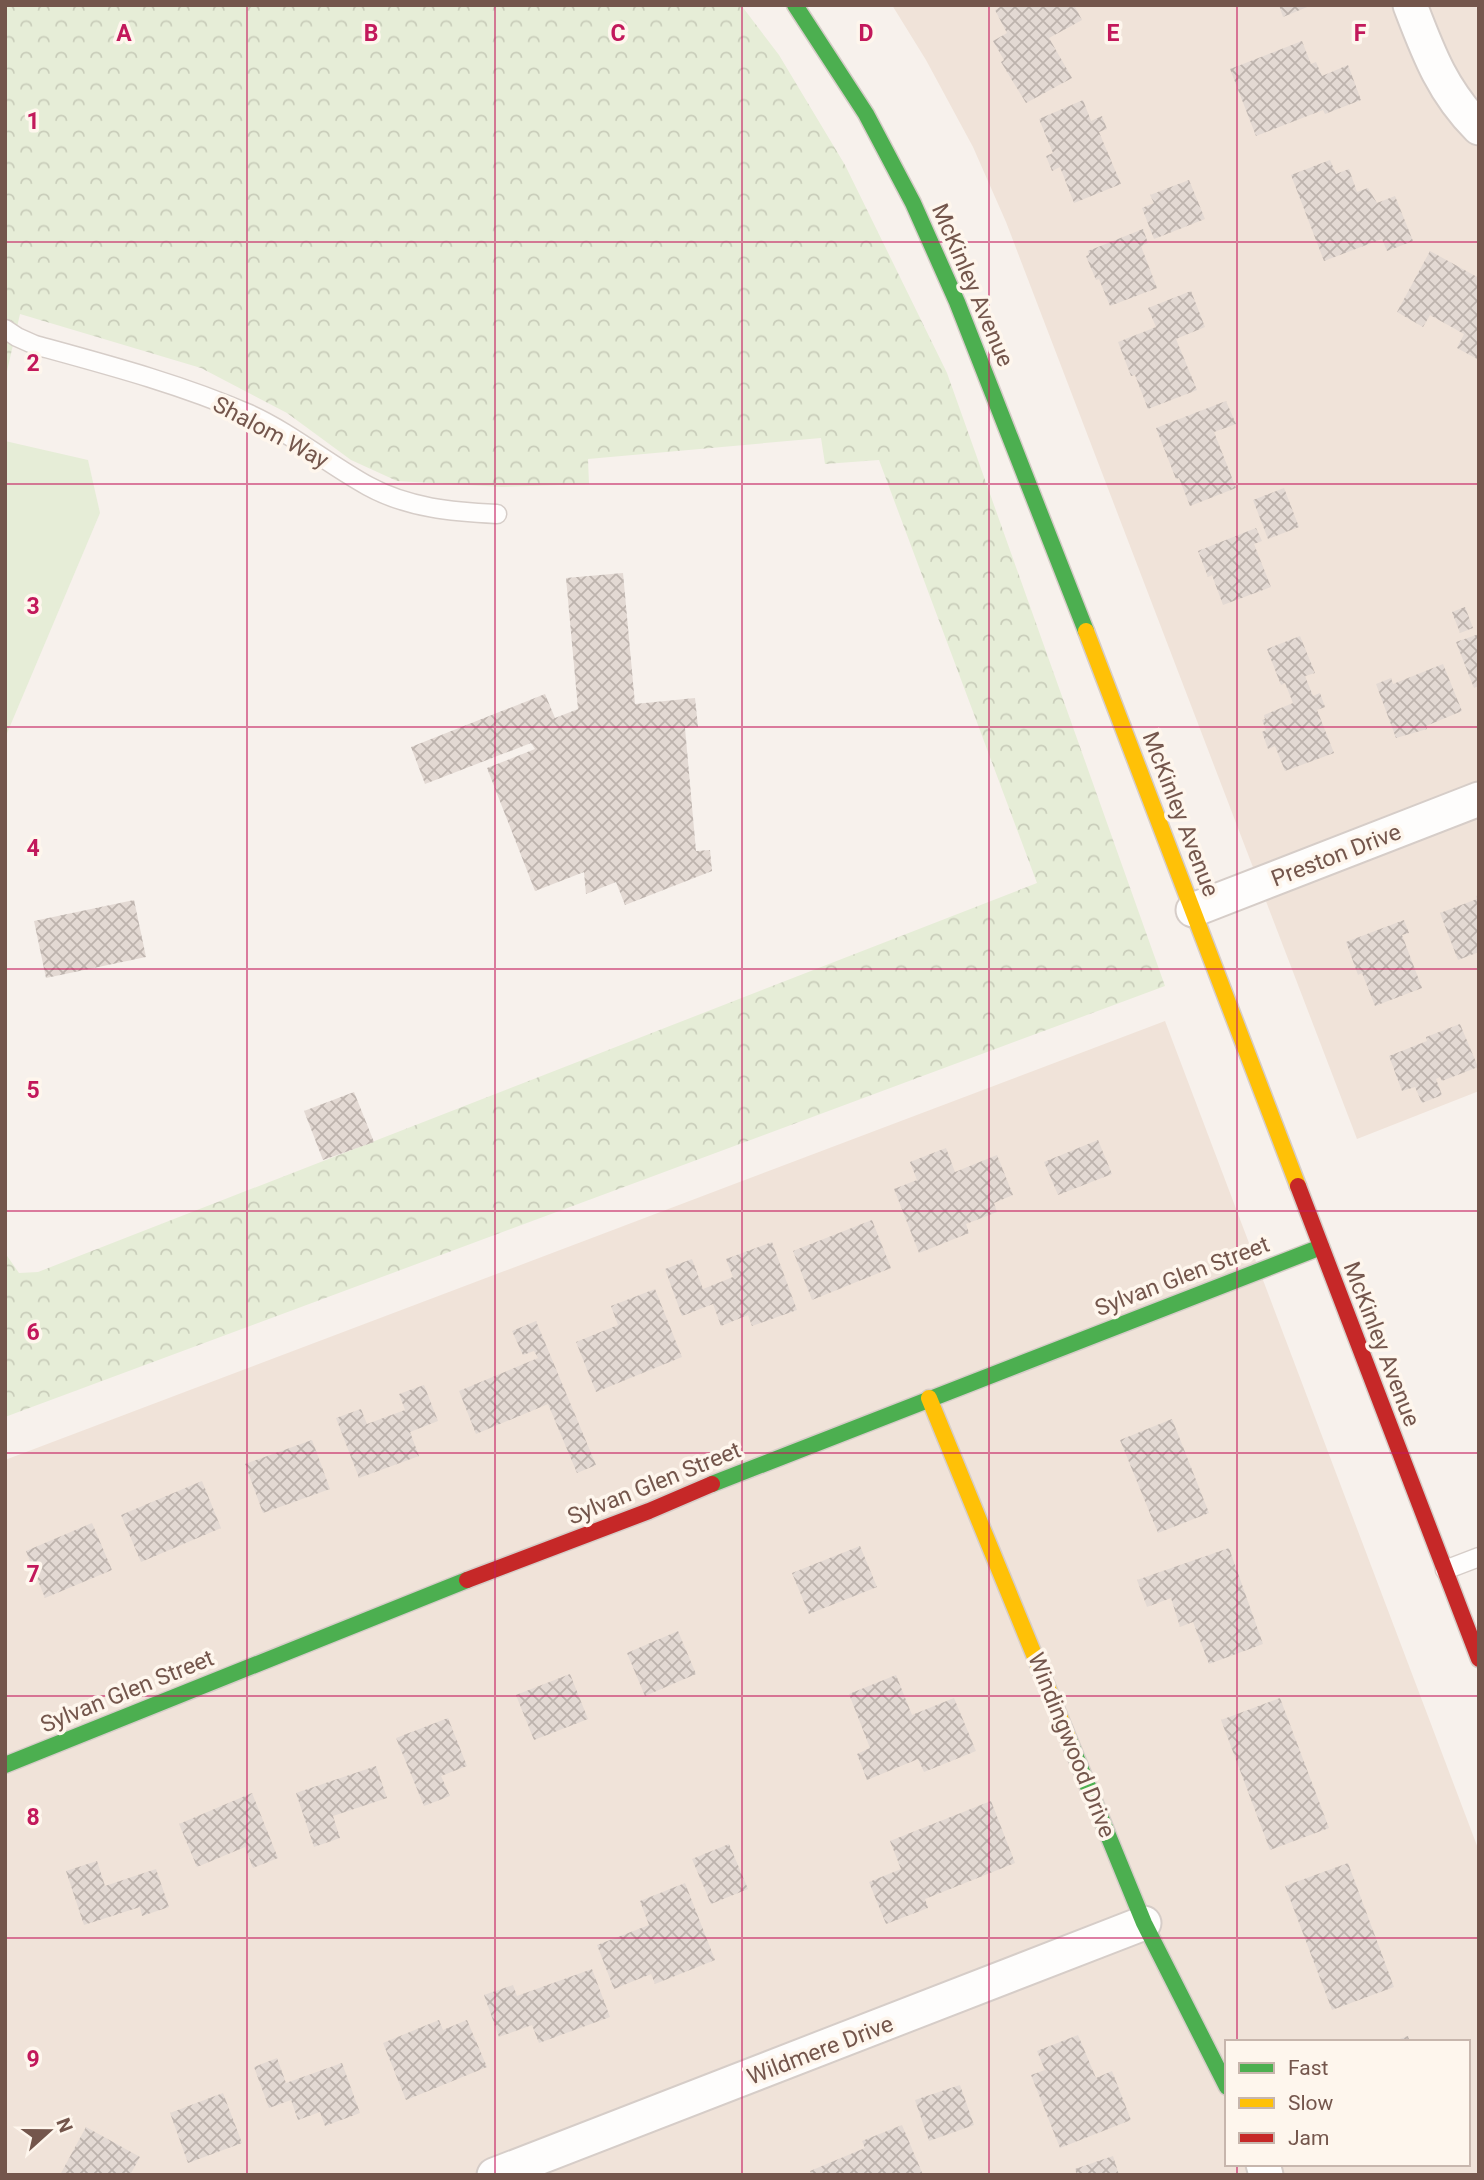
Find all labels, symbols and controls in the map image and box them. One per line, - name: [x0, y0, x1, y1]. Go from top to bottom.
- text: A: [116, 20, 132, 47]
- text: B: [364, 20, 378, 47]
- text: C: [610, 20, 626, 47]
- text: D: [859, 20, 873, 47]
- text: E: [1107, 20, 1120, 47]
- text: F: [1354, 20, 1367, 47]
- text: 1: [26, 108, 40, 135]
- street label: McKinley Avenue: [926, 200, 1019, 371]
- text: 2: [26, 350, 40, 377]
- street label: Shalom Way: [208, 391, 333, 474]
- text: 3: [26, 593, 40, 620]
- street label: McKinley Avenue: [1137, 728, 1224, 900]
- street label: Preston Drive: [1268, 818, 1405, 893]
- text: 4: [26, 835, 40, 862]
- text: 5: [26, 1077, 40, 1104]
- street label: Sylvan Glen Street: [1091, 1231, 1273, 1322]
- street label: McKinley Avenue: [1338, 1258, 1425, 1430]
- text: 6: [26, 1319, 40, 1346]
- street label: Sylvan Glen Street: [564, 1436, 745, 1531]
- text: 7: [26, 1561, 40, 1588]
- street label: Sylvan Glen Street: [37, 1644, 218, 1739]
- street label: Windingwood Drive: [1022, 1649, 1121, 1841]
- text: 8: [26, 1804, 40, 1831]
- street label: Wildmere Drive: [743, 2010, 897, 2091]
- legend: [1225, 2040, 1470, 2166]
- text: 9: [26, 2046, 40, 2073]
- text: Fast: [1288, 2056, 1329, 2080]
- text: Slow: [1288, 2091, 1334, 2115]
- north arrow: [14, 2096, 84, 2166]
- text: N: [51, 2115, 78, 2135]
- text: Jam: [1288, 2126, 1329, 2150]

